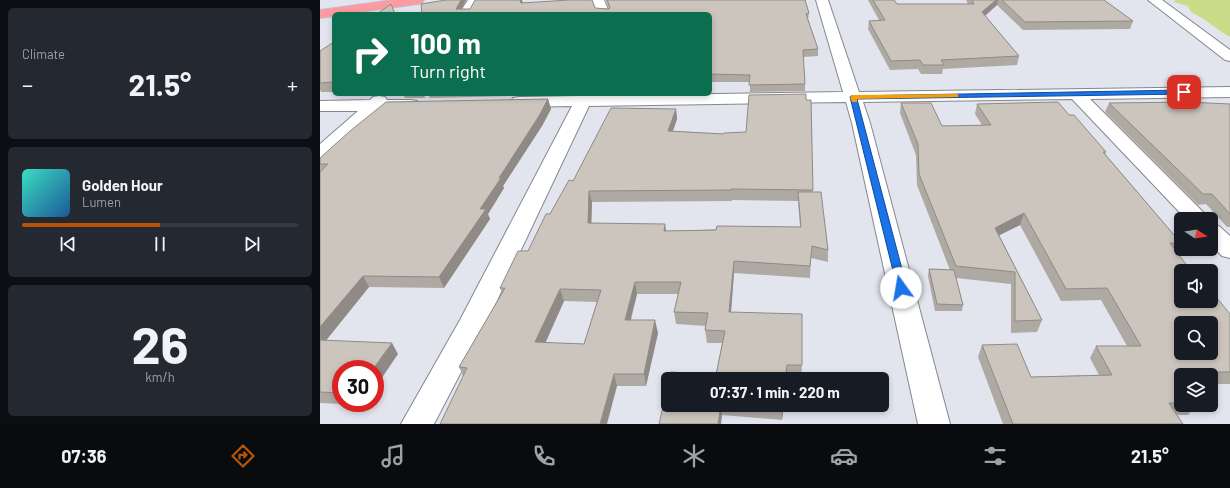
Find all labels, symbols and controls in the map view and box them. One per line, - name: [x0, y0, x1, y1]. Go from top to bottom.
- text: 100 m: [410, 26, 481, 60]
- icon: right: [344, 28, 396, 80]
- text: Climate: [22, 46, 65, 62]
- text: Turn right: [410, 60, 486, 82]
- text: 21.5°: [129, 66, 191, 102]
- text: −: [22, 71, 33, 97]
- text: +: [287, 71, 298, 97]
- pin: [1167, 75, 1201, 109]
- icon: arrive: [1173, 81, 1195, 103]
- text: Golden Hour: [82, 176, 163, 194]
- text: Lumen: [82, 194, 121, 210]
- north arrow: [1174, 212, 1218, 256]
- map controls: [1174, 212, 1218, 412]
- icon: previous: [57, 233, 79, 255]
- icon: pause: [149, 233, 171, 255]
- icon: next: [241, 233, 263, 255]
- button: sound: [1174, 264, 1218, 308]
- position arrow: [880, 267, 922, 309]
- text: 26: [131, 312, 189, 374]
- button: search: [1174, 316, 1218, 360]
- speed limit sign: 30: [332, 360, 384, 412]
- button: layers: [1174, 368, 1218, 412]
- text: km/h: [145, 369, 175, 385]
- text: 07:37 · 1 min · 220 m: [710, 383, 840, 401]
- icon: directions: [229, 442, 257, 470]
- icon: music: [379, 442, 407, 470]
- icon: phone: [530, 442, 558, 470]
- icon: climate: [680, 442, 708, 470]
- icon: car: [830, 442, 858, 470]
- icon: filters: [981, 442, 1009, 470]
- text: 07:36: [61, 445, 106, 467]
- text: 21.5°: [1131, 445, 1169, 467]

